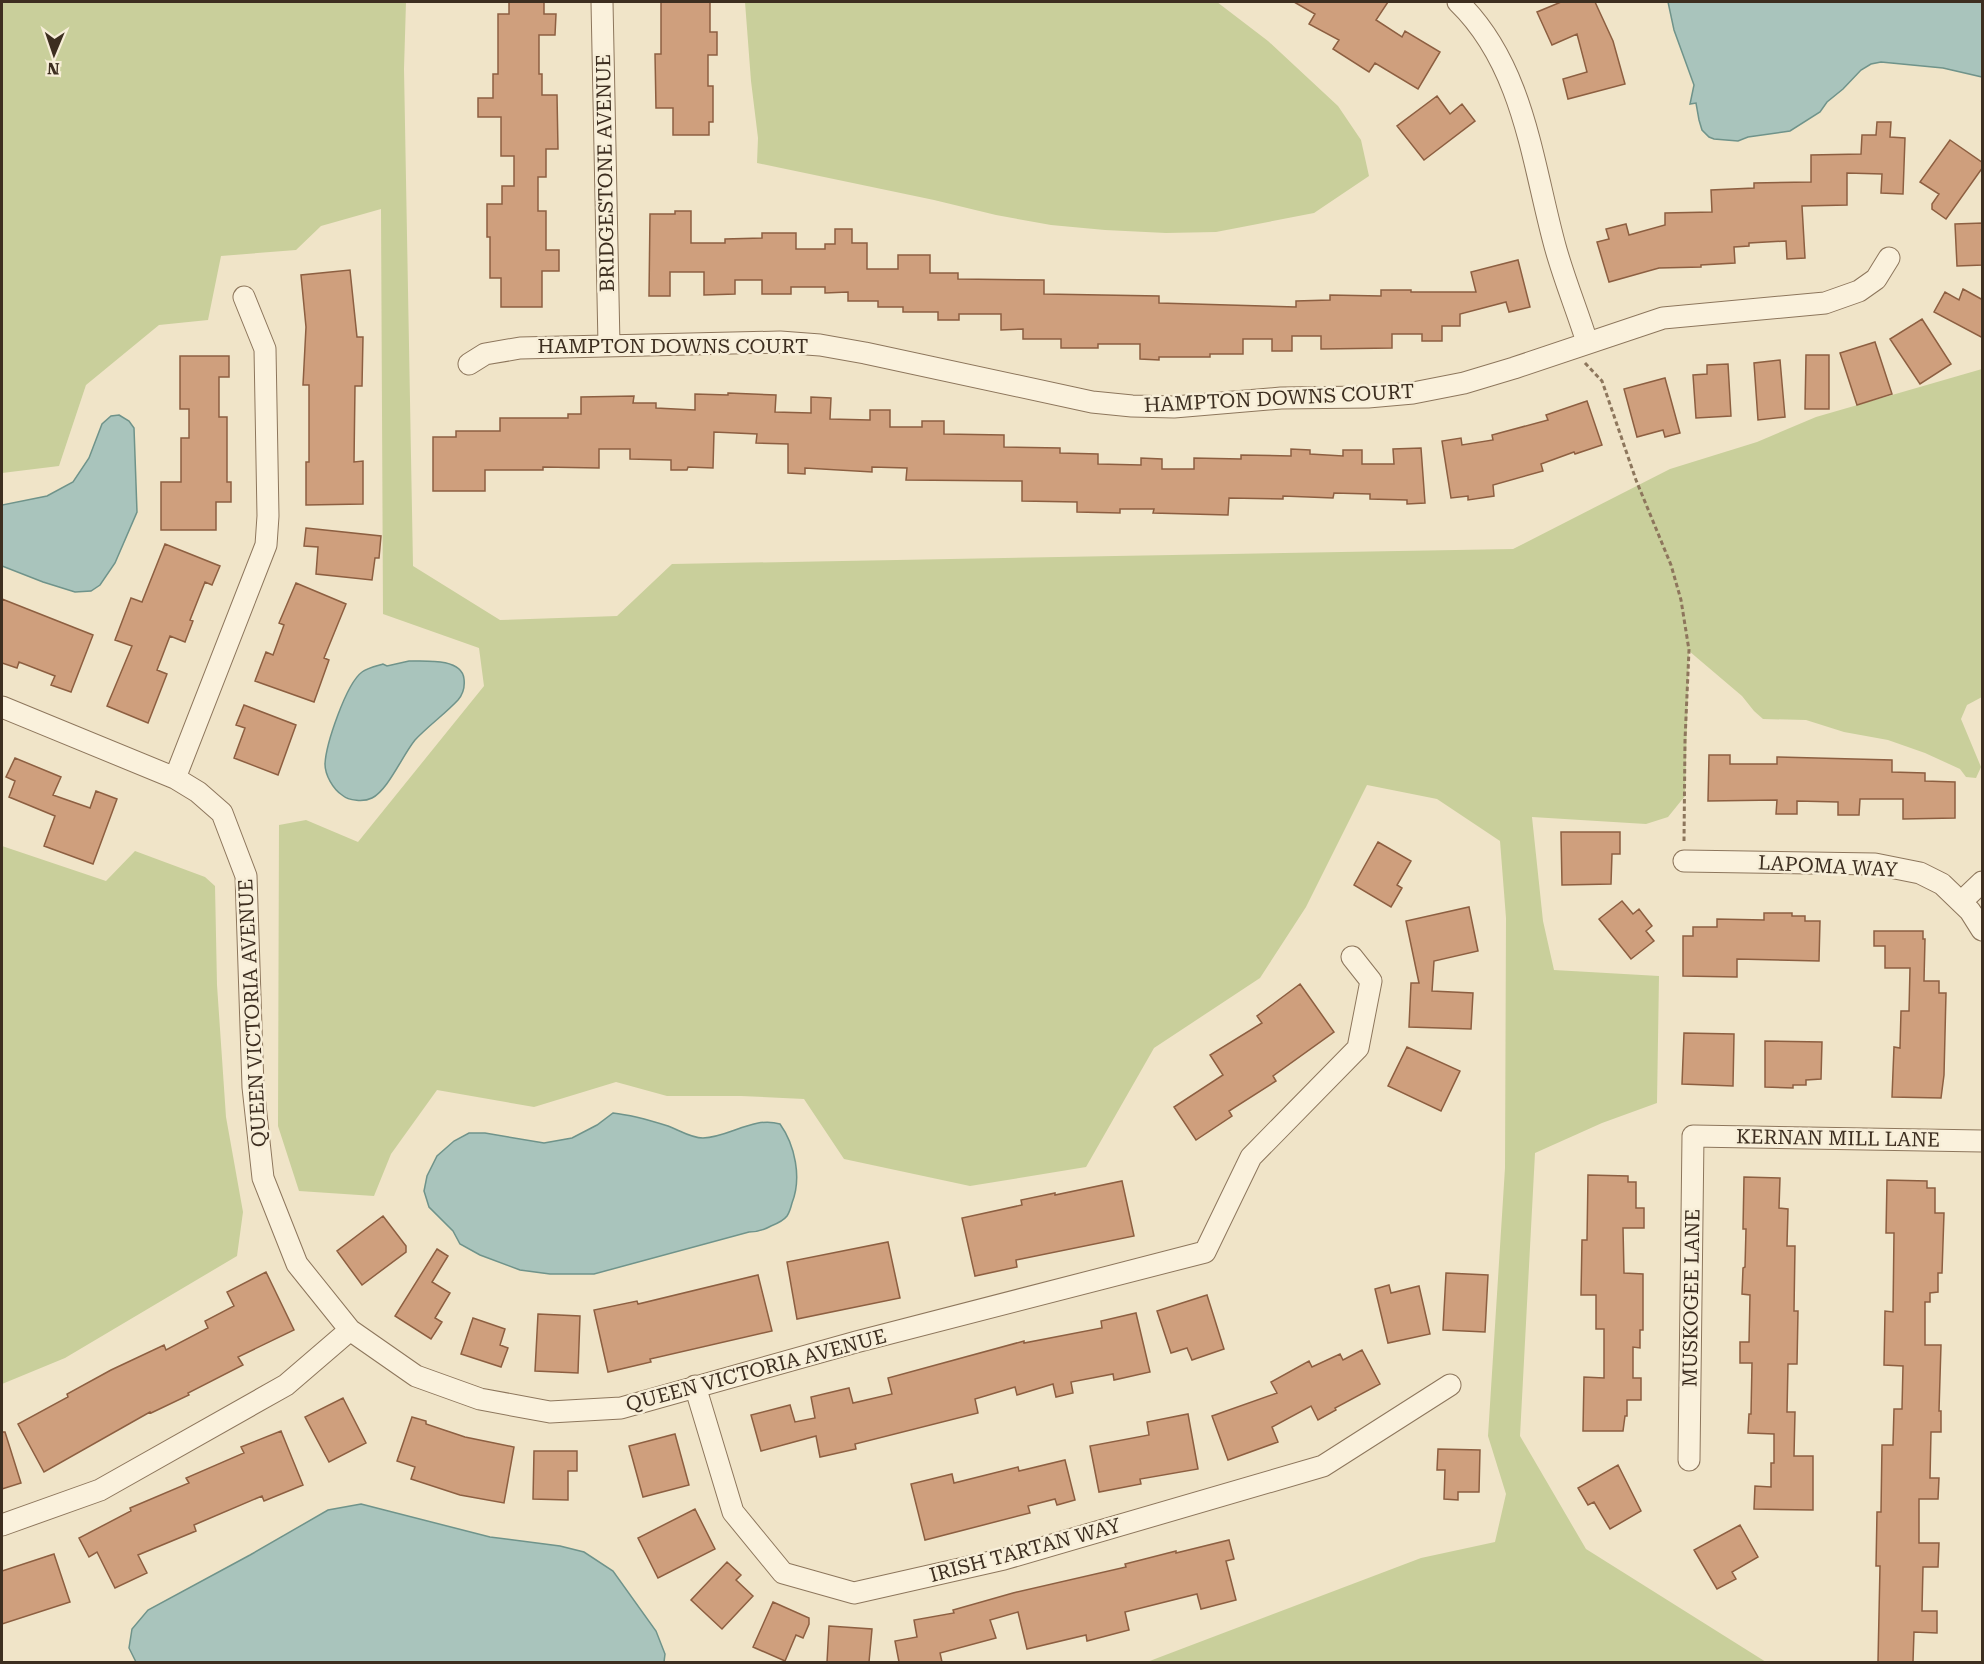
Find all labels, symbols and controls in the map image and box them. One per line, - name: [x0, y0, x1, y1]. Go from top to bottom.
- north arrow: [24, 24, 84, 84]
- street label: BRIDGESTONE AVENUE: [591, 54, 619, 292]
- text: N: [47, 59, 60, 78]
- street label: HAMPTON DOWNS COURT: [538, 334, 808, 358]
- street label: HAMPTON DOWNS COURT: [1143, 379, 1415, 417]
- street label: LAPOMA WAY: [1758, 850, 1899, 882]
- street label: QUEEN VICTORIA AVENUE: [233, 878, 271, 1148]
- street label: KERNAN MILL LANE: [1736, 1124, 1940, 1152]
- street label: MUSKOGEE LANE: [1677, 1209, 1705, 1387]
- street label: QUEEN VICTORIA AVENUE: [623, 1324, 889, 1416]
- street label: IRISH TARTAN WAY: [927, 1513, 1124, 1587]

